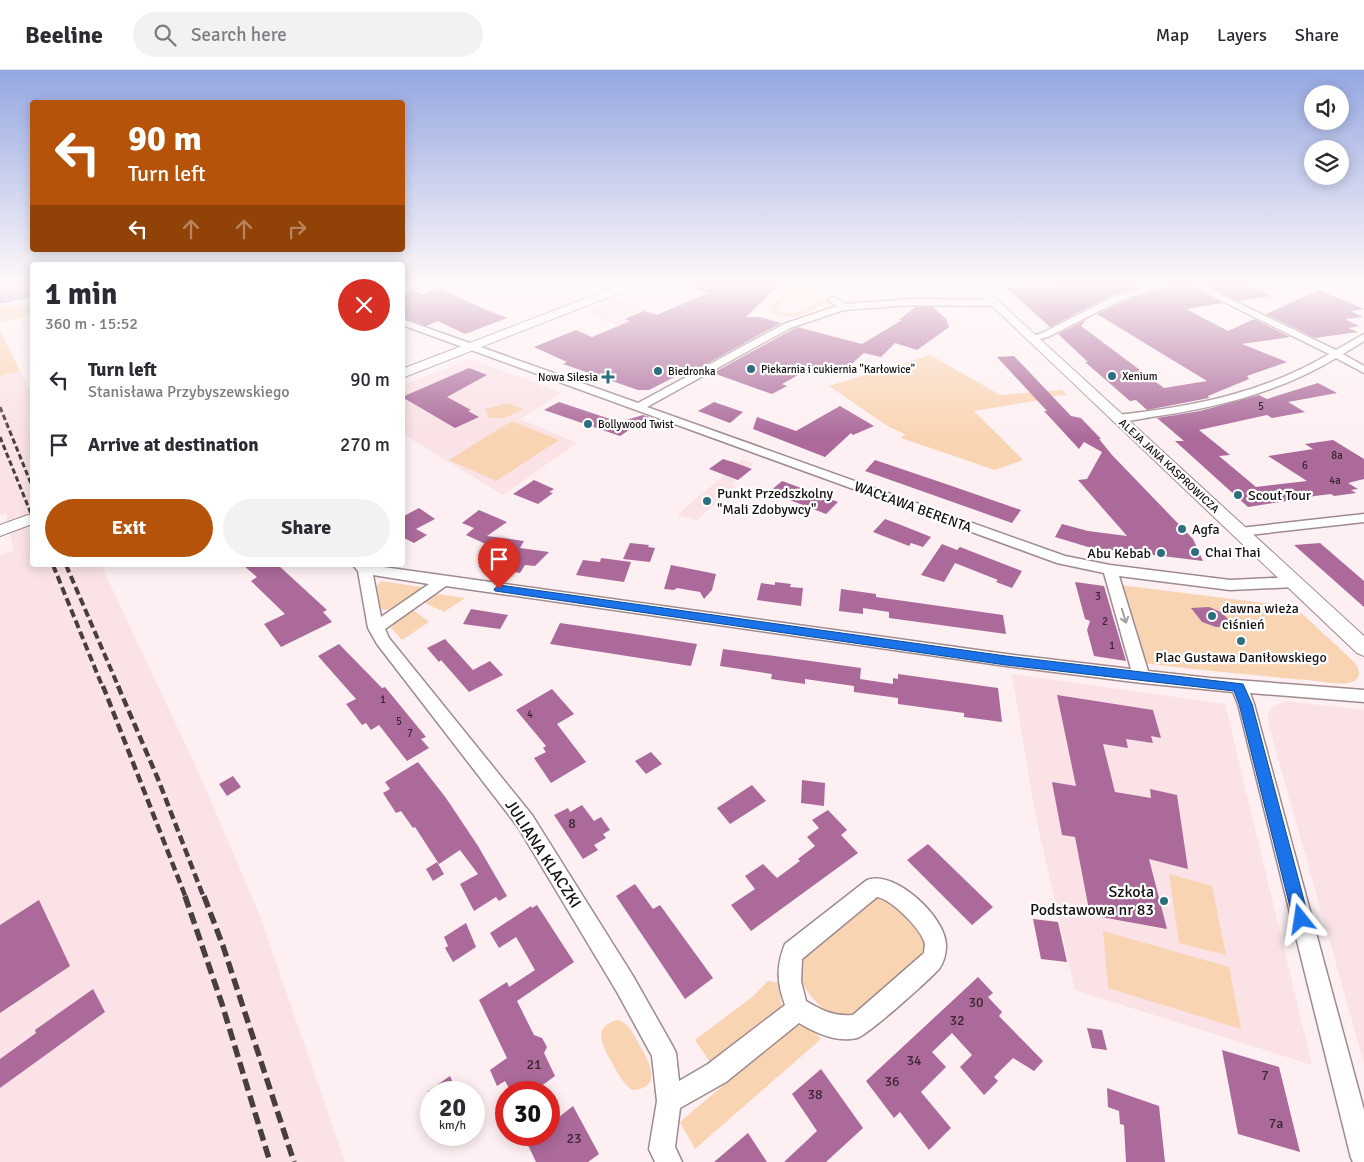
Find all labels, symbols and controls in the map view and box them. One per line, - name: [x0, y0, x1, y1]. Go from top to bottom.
- search box: [133, 12, 483, 57]
- text: Beeline: [25, 20, 103, 50]
- icon: search: [151, 21, 179, 49]
- text: Search here: [191, 23, 287, 47]
- text: Map: [1156, 24, 1189, 46]
- text: Layers: [1217, 24, 1267, 46]
- text: Share: [1295, 24, 1339, 46]
- map controls: [1304, 85, 1349, 185]
- button: sound: [1304, 85, 1349, 130]
- text: 90 m: [128, 117, 202, 160]
- icon: left: [45, 120, 110, 185]
- button: layers: [1304, 140, 1349, 185]
- text: Turn left: [128, 160, 206, 187]
- icon: left: [124, 215, 152, 243]
- icon: ahead: [177, 215, 205, 243]
- icon: ahead: [230, 215, 258, 243]
- icon: right: [283, 215, 311, 243]
- text: 1 min: [45, 276, 117, 313]
- button: close: [338, 279, 390, 331]
- text: 360 m · 15:52: [45, 314, 138, 334]
- text: Turn left: [88, 358, 157, 382]
- marker: Piekarnia i cukiernia "Karłowice": [745, 363, 757, 375]
- place label: Piekarnia i cukiernia "Karłowice": [761, 363, 915, 376]
- marker: Biedronka: [652, 365, 664, 377]
- place label: Biedronka: [668, 365, 716, 378]
- icon: left: [45, 366, 73, 394]
- text: 90 m: [350, 368, 390, 392]
- marker: Xenium: [1106, 370, 1118, 382]
- place label: Xenium: [1122, 370, 1158, 383]
- place label: Nowa Silesia: [538, 371, 598, 384]
- marker: Nowa Silesia: [602, 371, 614, 383]
- text: Stanisława Przybyszewskiego: [88, 382, 290, 402]
- house number: 5: [1258, 400, 1264, 413]
- street label: ALEJA JANA KASPROWICZA: [1116, 416, 1222, 516]
- marker: Bollywood Twist: [582, 418, 594, 430]
- place label: Bollywood Twist: [598, 418, 674, 431]
- icon: arrive: [45, 431, 73, 459]
- text: Arrive at destination: [88, 433, 259, 457]
- text: 270 m: [340, 433, 390, 457]
- house number: 8a: [1331, 449, 1343, 462]
- house number: 6: [1302, 459, 1308, 472]
- house number: 4a: [1329, 474, 1341, 487]
- street label: WACŁAWA BERENTA: [852, 478, 974, 536]
- place label: Punkt Przedszkolny "Mali Zdobywcy": [717, 485, 833, 518]
- place label: Scout Tour: [1248, 487, 1312, 504]
- marker: Scout Tour: [1232, 489, 1244, 501]
- marker: Punkt Przedszkolny "Mali Zdobywcy": [701, 495, 713, 507]
- button: Exit: [45, 499, 213, 557]
- button: Share: [223, 499, 390, 557]
- place label: Agfa: [1192, 521, 1220, 538]
- marker: Agfa: [1176, 523, 1188, 535]
- pin: [478, 538, 520, 589]
- place label: Chai Thai: [1205, 544, 1261, 561]
- icon: arrive: [485, 545, 513, 573]
- place label: Abu Kebab: [1087, 545, 1151, 562]
- marker: Chai Thai: [1189, 546, 1201, 558]
- marker: Abu Kebab: [1155, 547, 1167, 559]
- house number: 3: [1095, 590, 1101, 603]
- place label: dawna wieża ciśnień: [1222, 600, 1299, 633]
- one-way arrow: [1120, 608, 1130, 624]
- marker: dawna wieża ciśnień: [1206, 610, 1218, 622]
- house number: 2: [1102, 615, 1108, 628]
- marker: Plac Gustawa Daniłowskiego: [1235, 635, 1247, 647]
- house number: 1: [1109, 639, 1115, 652]
- place label: Plac Gustawa Daniłowskiego: [1155, 649, 1327, 666]
- house number: 1: [380, 693, 386, 706]
- house number: 4: [527, 708, 533, 721]
- house number: 5: [396, 715, 402, 728]
- house number: 7: [407, 727, 413, 740]
- street label: JULIANA KLACZKI: [501, 796, 585, 912]
- house number: 8: [568, 815, 576, 832]
- place label: Szkoła Podstawowa nr 83: [1030, 882, 1154, 920]
- position arrow: [1274, 892, 1326, 944]
- marker: Szkoła Podstawowa nr 83: [1158, 895, 1170, 907]
- house number: 30: [968, 994, 984, 1011]
- house number: 32: [949, 1012, 965, 1029]
- house number: 34: [906, 1052, 922, 1069]
- house number: 21: [526, 1056, 542, 1073]
- house number: 7: [1261, 1067, 1269, 1084]
- house number: 36: [884, 1073, 900, 1090]
- speed limit sign: 30: [495, 1081, 560, 1146]
- house number: 38: [807, 1086, 823, 1103]
- text: 20: [439, 1092, 466, 1123]
- house number: 7a: [1269, 1115, 1283, 1132]
- text: km/h: [439, 1118, 466, 1133]
- house number: 23: [566, 1130, 582, 1147]

